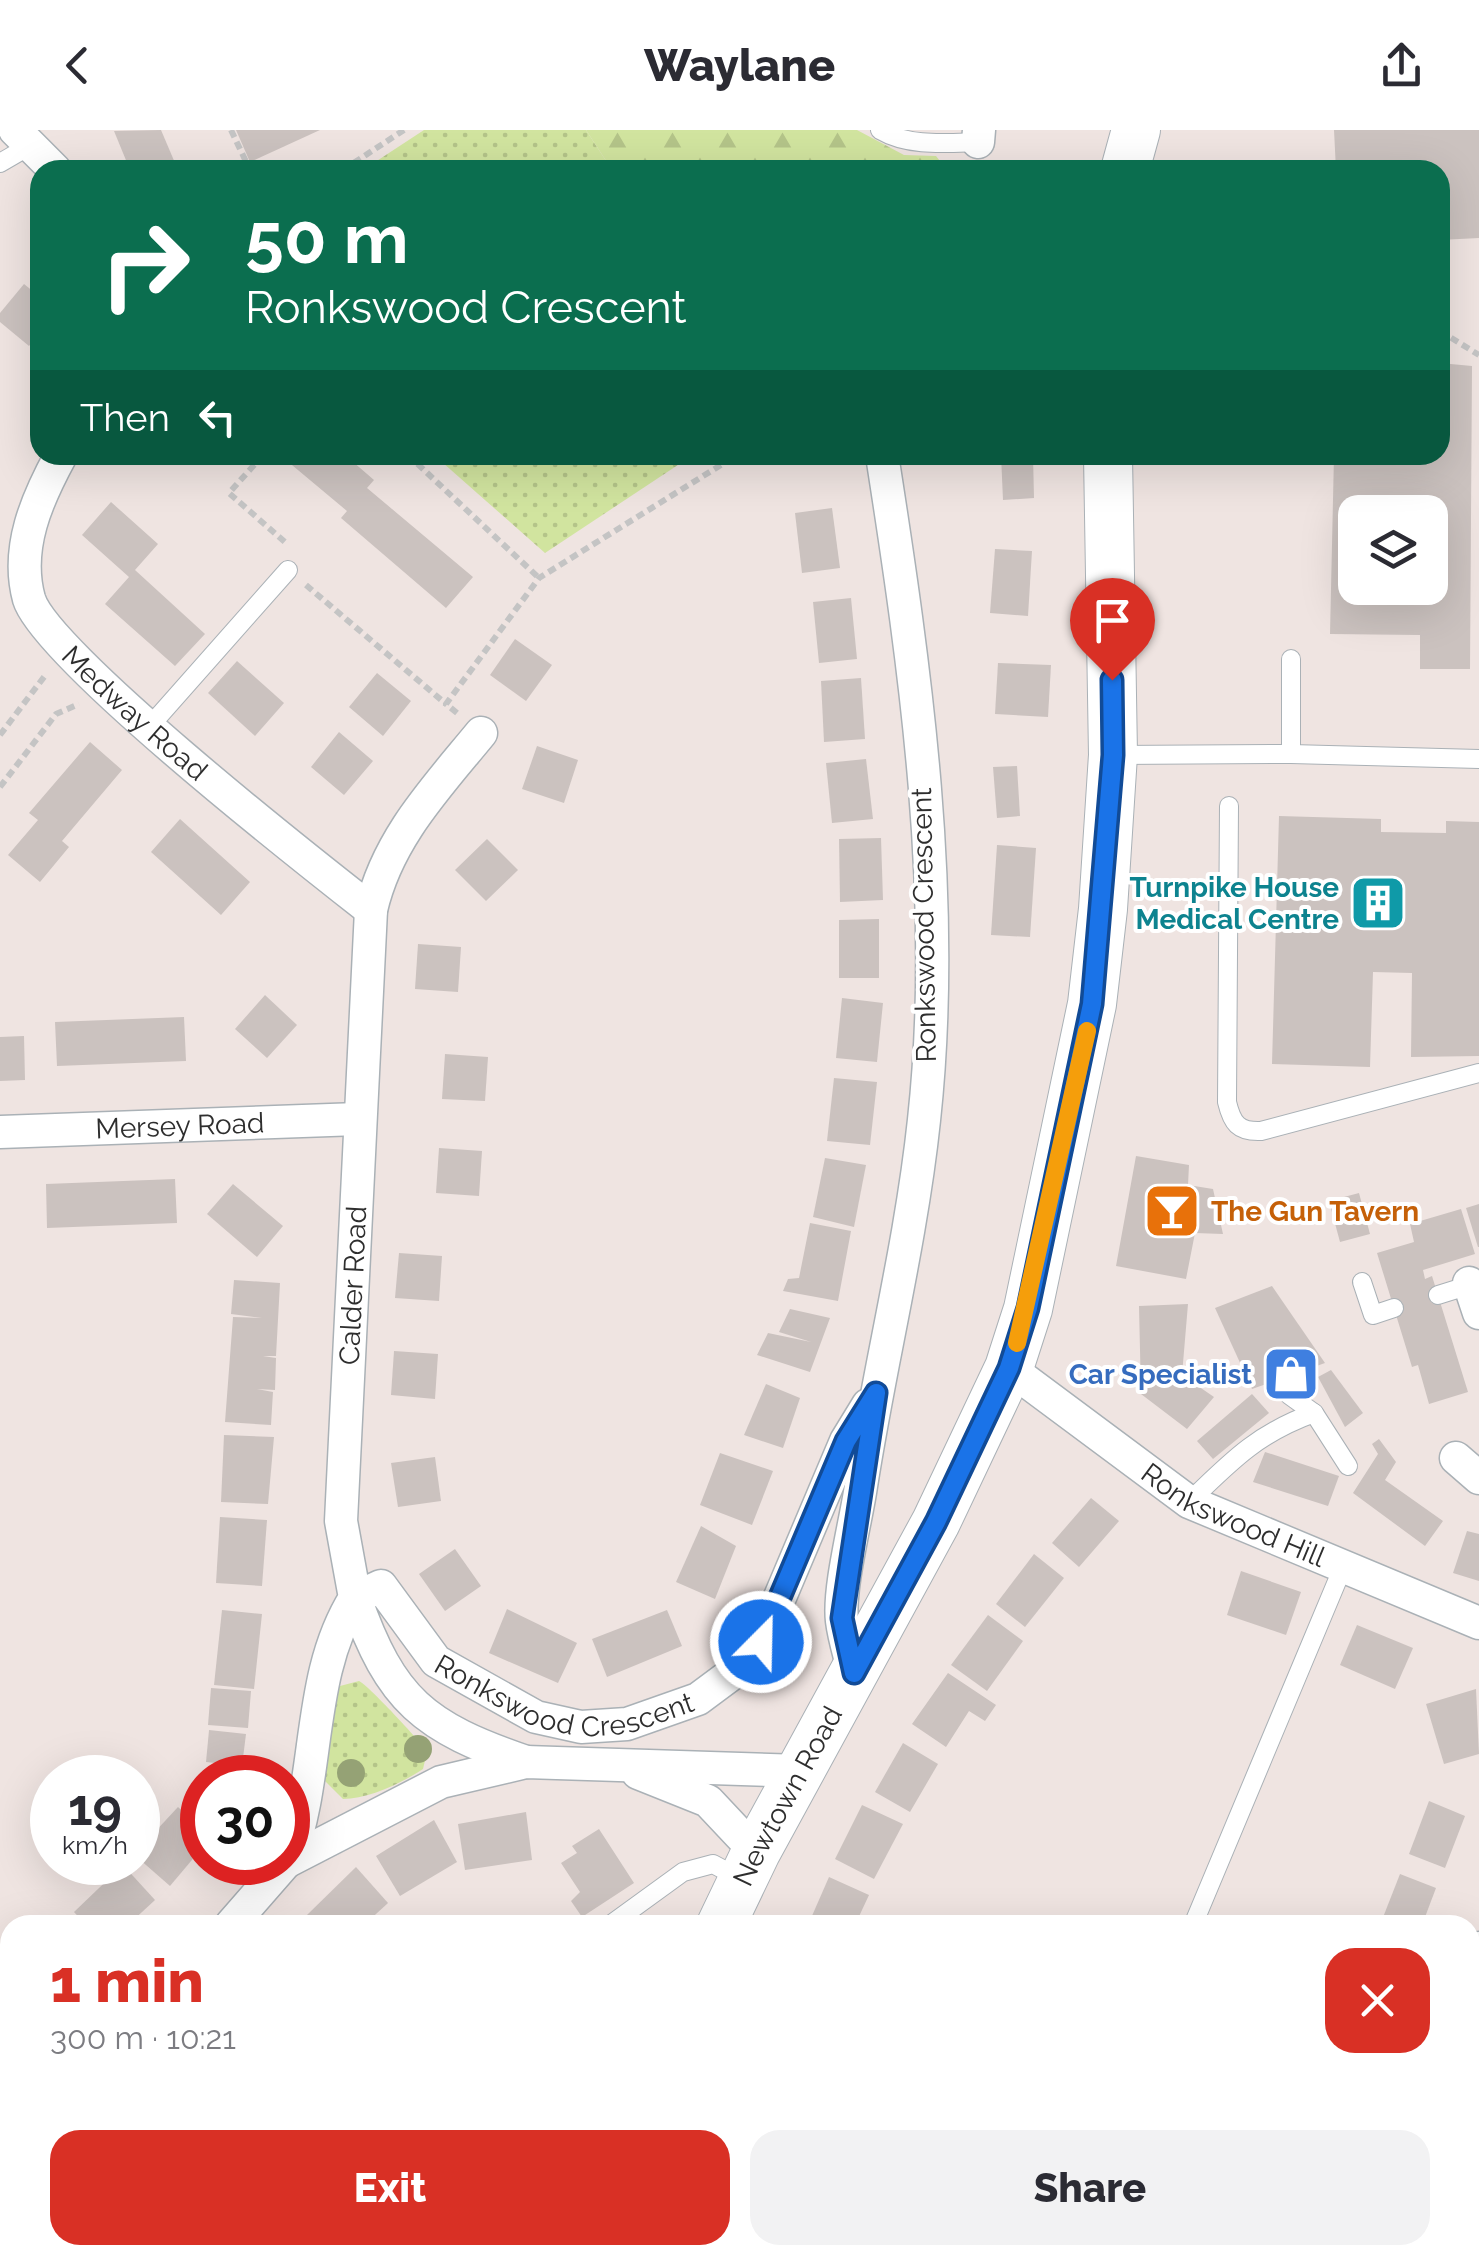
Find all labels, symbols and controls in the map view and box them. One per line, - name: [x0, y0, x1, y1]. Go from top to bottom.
- icon: back: [50, 38, 105, 93]
- icon: share: [1374, 38, 1429, 93]
- text: Waylane: [644, 39, 835, 92]
- text: 50 m: [245, 197, 409, 279]
- icon: right: [80, 200, 210, 330]
- text: Ronkswood Crescent: [245, 281, 687, 334]
- icon: left: [190, 390, 245, 445]
- text: Then: [80, 395, 170, 440]
- map controls: [1338, 495, 1448, 605]
- button: layers: [1338, 495, 1448, 605]
- pin: [1070, 578, 1155, 681]
- icon: arrive: [1085, 593, 1140, 648]
- street label: Medway Road: [55, 639, 214, 787]
- street label: Ronkswood Crescent: [905, 787, 943, 1063]
- place label: Turnpike House Medical Centre: [1130, 871, 1339, 936]
- building icon: Turnpike House Medical Centre: [1348, 873, 1408, 933]
- street label: Mersey Road: [95, 1106, 265, 1145]
- bar icon: The Gun Tavern: [1142, 1181, 1202, 1241]
- place label: The Gun Tavern: [1211, 1195, 1419, 1228]
- street label: Calder Road: [332, 1205, 373, 1366]
- shop icon: Car Specialist: [1261, 1344, 1321, 1404]
- place label: Car Specialist: [1069, 1358, 1252, 1391]
- street label: Ronkswood Hill: [1135, 1456, 1331, 1574]
- position arrow: [709, 1590, 813, 1694]
- street label: Ronkswood Crescent: [429, 1647, 699, 1743]
- street label: Newtown Road: [726, 1701, 849, 1891]
- speed limit sign: 30: [180, 1755, 310, 1885]
- text: 19: [68, 1778, 122, 1837]
- text: km/h: [62, 1830, 128, 1860]
- text: 1 min: [50, 1946, 204, 2016]
- button: close: [1325, 1948, 1430, 2053]
- text: 300 m · 10:21: [50, 2019, 236, 2056]
- button: Exit: [50, 2130, 730, 2245]
- button: Share: [750, 2130, 1430, 2245]

